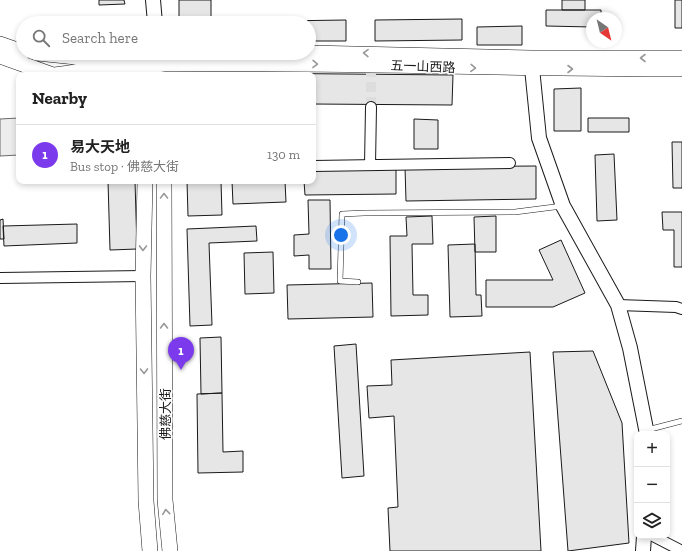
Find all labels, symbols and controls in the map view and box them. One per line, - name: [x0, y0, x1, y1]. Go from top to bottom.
- north arrow: [586, 12, 622, 48]
- search box: [16, 16, 316, 60]
- icon: search: [30, 27, 52, 49]
- text: Search here: [62, 29, 138, 47]
- one-way arrow: [363, 49, 369, 58]
- one-way arrow: [640, 54, 646, 62]
- street label: 五一山西路: [390, 58, 456, 75]
- one-way arrow: [312, 60, 318, 68]
- one-way arrow: [470, 63, 476, 72]
- one-way arrow: [567, 65, 573, 73]
- text: Nearby: [32, 88, 87, 108]
- text: 易大天地: [70, 138, 130, 156]
- text: 1: [42, 147, 48, 162]
- text: 130 m: [267, 147, 300, 162]
- text: Bus stop · 佛慈大街: [70, 159, 179, 174]
- one-way arrow: [160, 193, 168, 199]
- your location: [331, 225, 351, 245]
- one-way arrow: [139, 245, 147, 251]
- one-way arrow: [160, 323, 168, 329]
- pin: 1: [168, 337, 194, 370]
- one-way arrow: [140, 368, 148, 374]
- street label: 佛慈大街: [158, 388, 173, 440]
- map controls: [634, 431, 670, 539]
- button: +: [634, 431, 670, 467]
- button: −: [634, 467, 670, 503]
- button: layers: [634, 503, 670, 539]
- one-way arrow: [162, 509, 171, 515]

